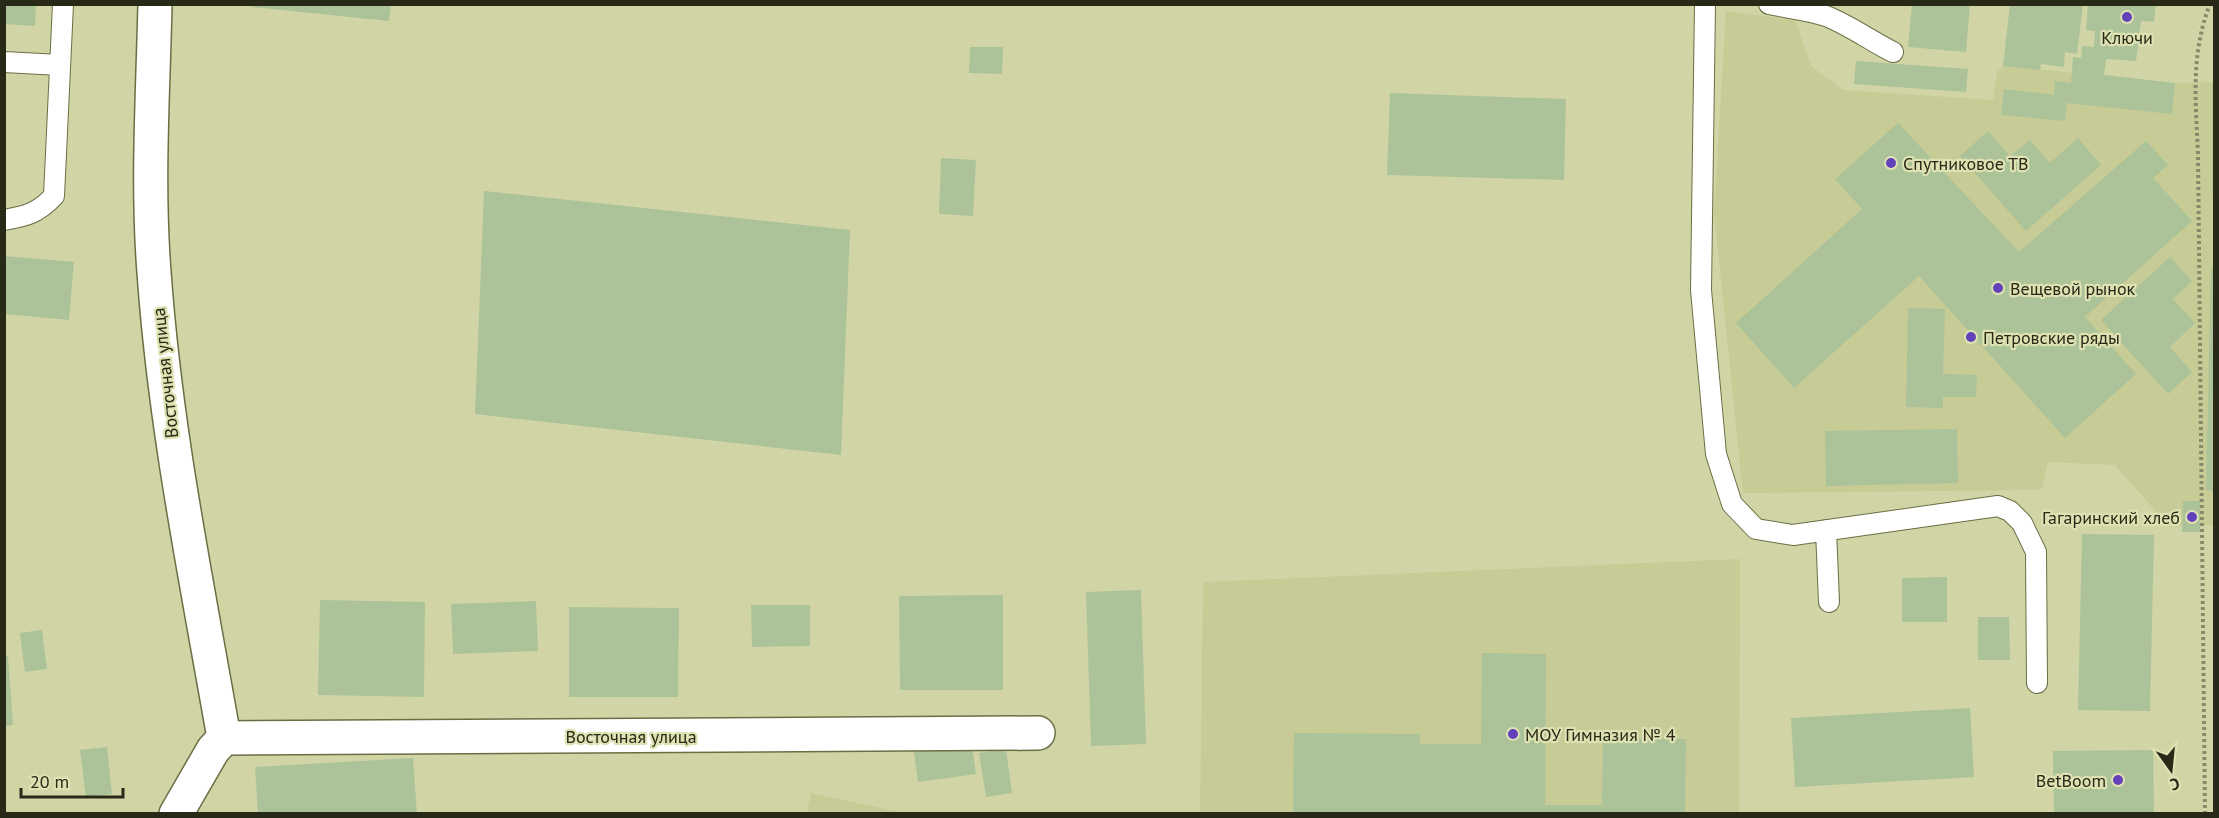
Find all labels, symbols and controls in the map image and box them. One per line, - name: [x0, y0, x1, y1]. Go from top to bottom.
- marker: Ключи: [2120, 10, 2134, 24]
- place label: Ключи: [2101, 26, 2153, 49]
- place label: Спутниковое ТВ: [1903, 152, 2029, 175]
- marker: Спутниковое ТВ: [1884, 156, 1898, 170]
- place label: Вещевой рынок: [2010, 277, 2136, 300]
- marker: Вещевой рынок: [1991, 281, 2005, 295]
- street label: Восточная улица: [147, 307, 183, 439]
- place label: Петровские ряды: [1983, 326, 2120, 349]
- marker: Петровские ряды: [1964, 330, 1978, 344]
- place label: Гагаринский хлеб: [2042, 506, 2180, 529]
- marker: Гагаринский хлеб: [2185, 510, 2199, 524]
- place label: МОУ Гимназия № 4: [1525, 723, 1676, 746]
- street label: Восточная улица: [565, 725, 697, 748]
- marker: МОУ Гимназия № 4: [1506, 727, 1520, 741]
- north arrow: [2141, 740, 2201, 800]
- scale bar: [21, 761, 123, 799]
- place label: BetBoom: [2036, 769, 2106, 792]
- text: 20 m: [30, 770, 69, 793]
- marker: BetBoom: [2111, 773, 2125, 787]
- text: С: [2168, 774, 2182, 795]

